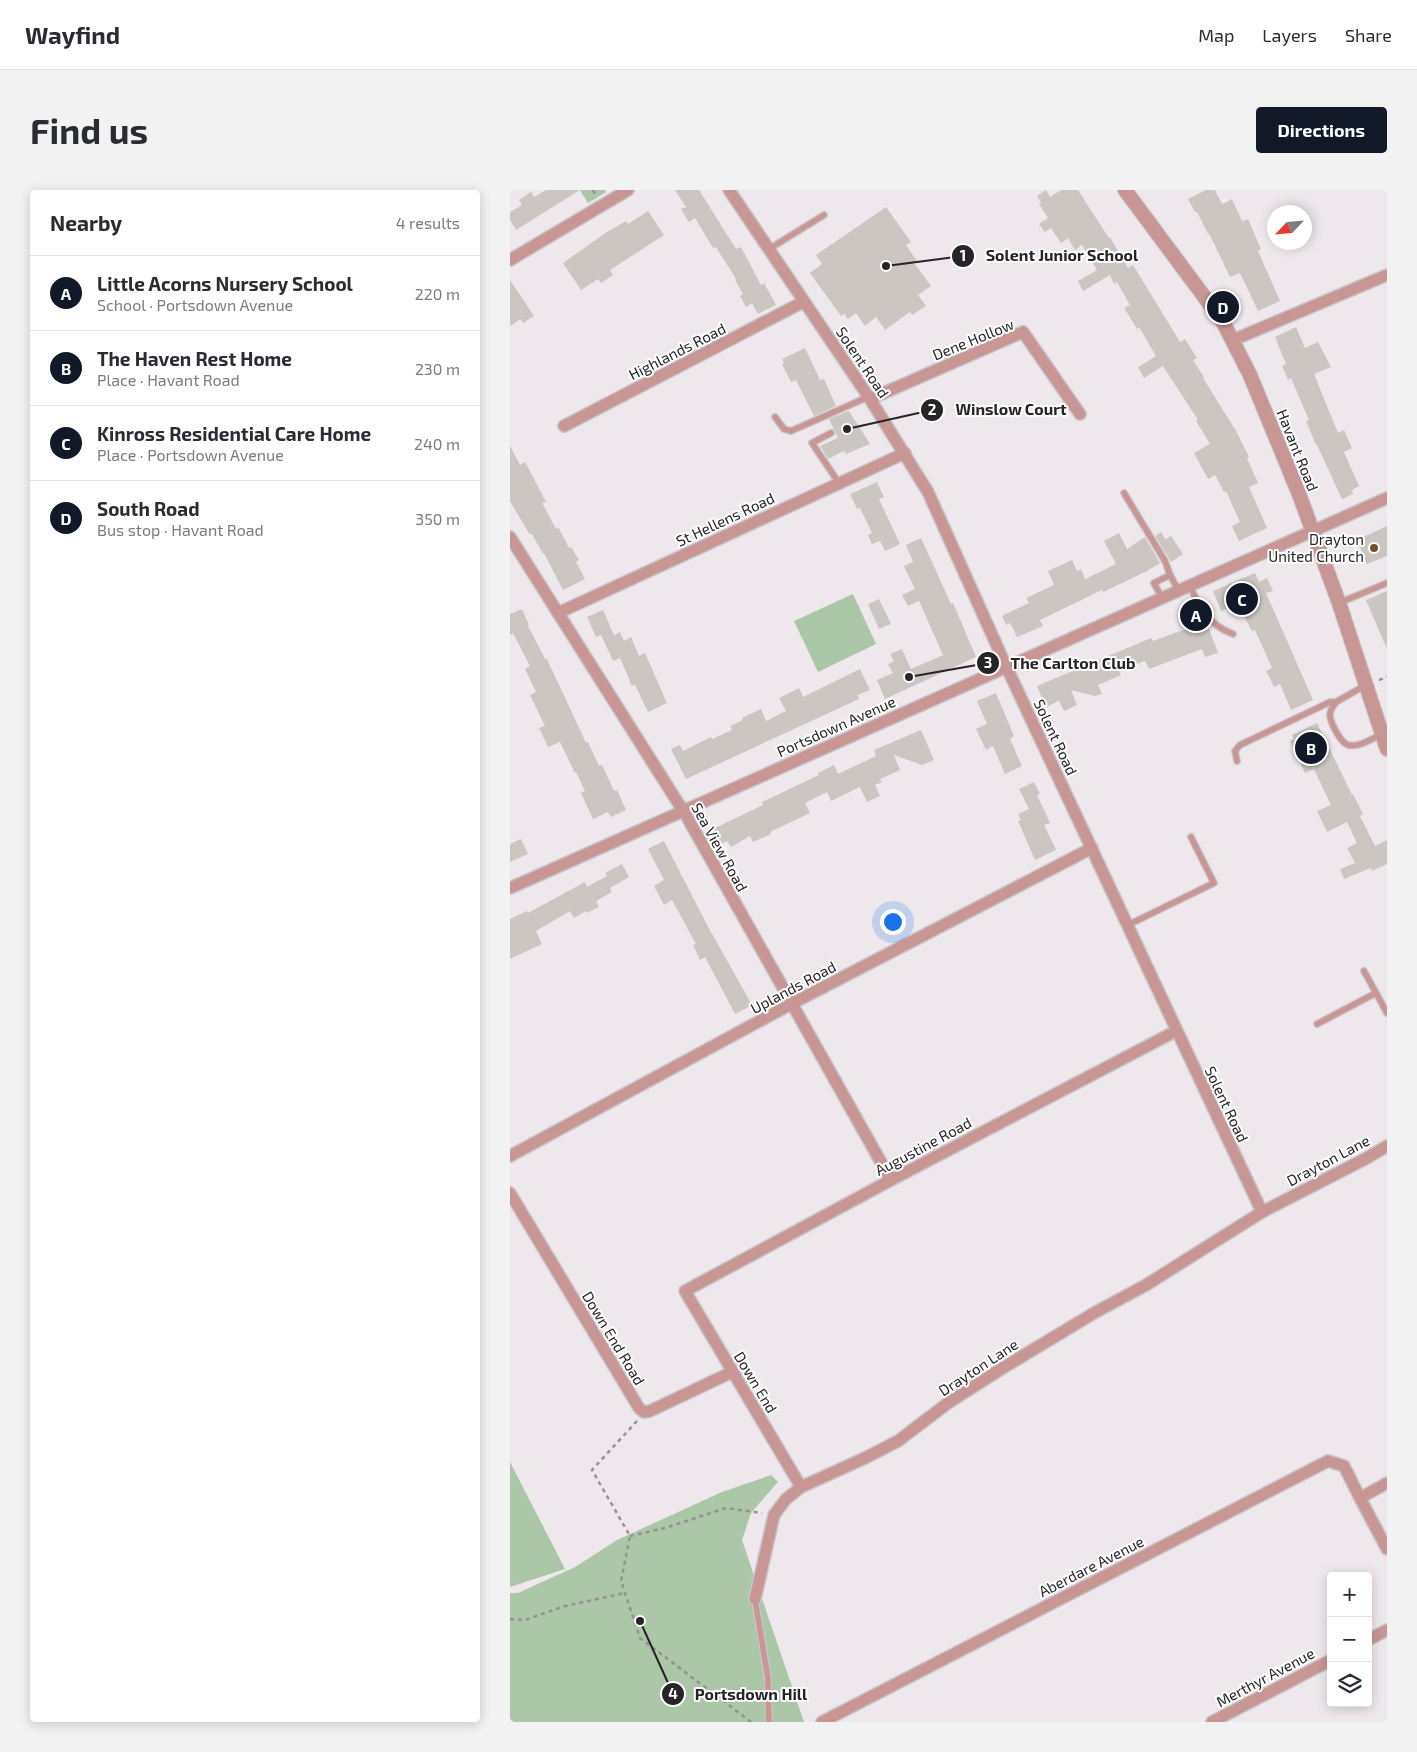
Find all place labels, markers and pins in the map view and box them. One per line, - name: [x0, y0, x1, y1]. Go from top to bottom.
- callout: Solent Junior School: [951, 240, 1149, 271]
- pin: D: [1207, 288, 1239, 326]
- callout: Winslow Court: [920, 394, 1076, 425]
- place label: Drayton United Church: [1268, 530, 1364, 565]
- marker: Drayton United Church: [1368, 542, 1380, 554]
- pin: C: [1226, 580, 1258, 618]
- pin: A: [1180, 596, 1212, 634]
- callout: The Carlton Club: [976, 648, 1145, 679]
- pin: B: [1295, 729, 1327, 767]
- callout: Portsdown Hill: [660, 1679, 818, 1710]

